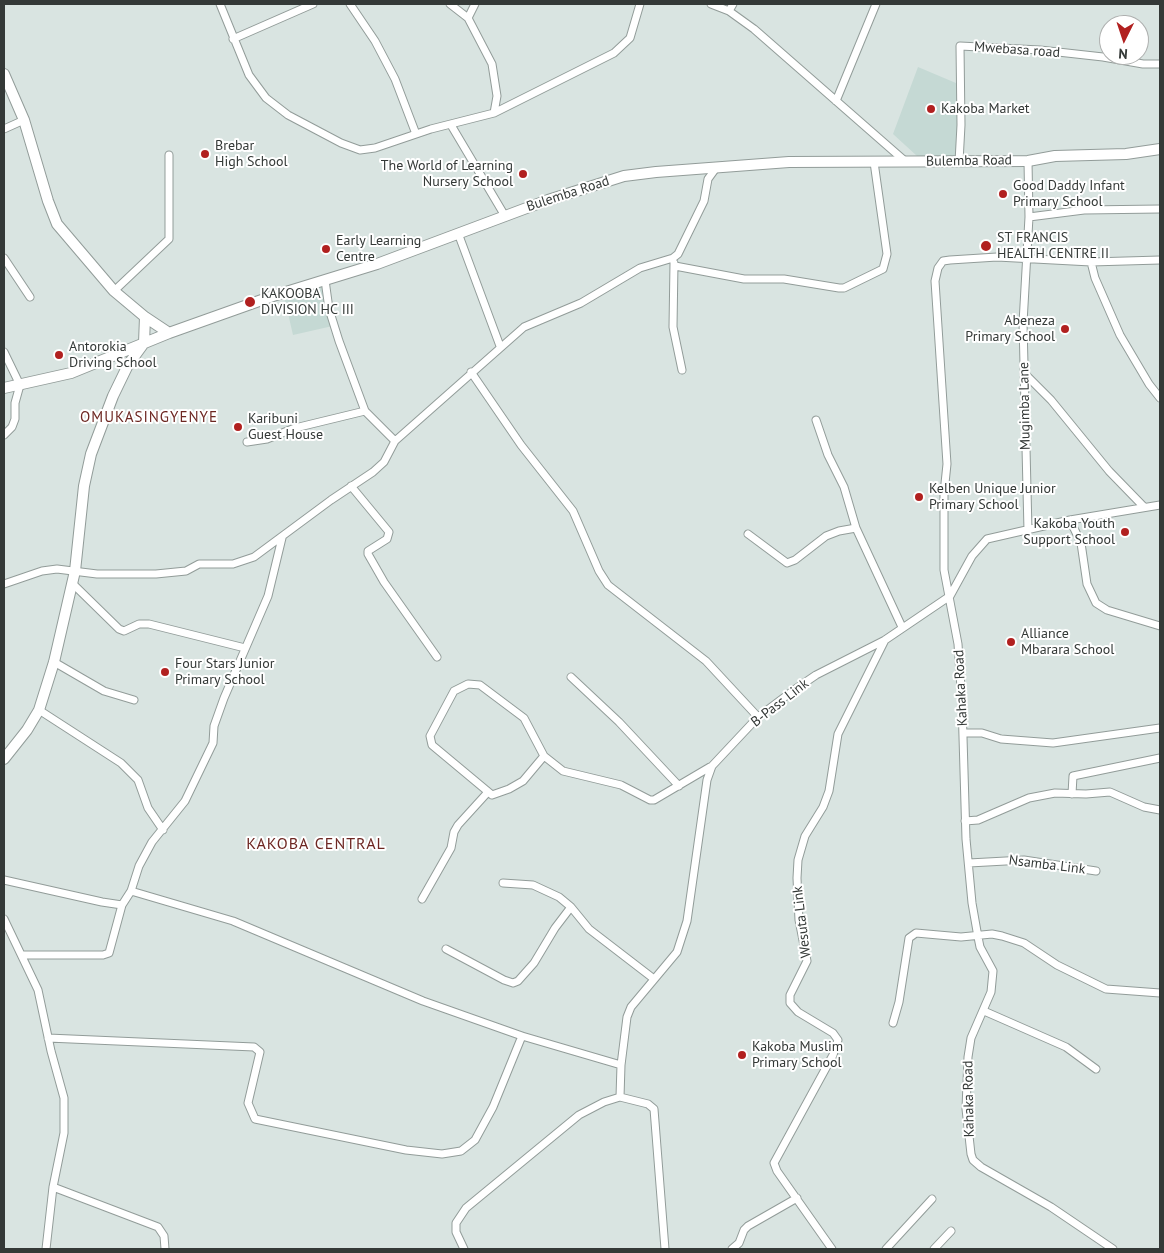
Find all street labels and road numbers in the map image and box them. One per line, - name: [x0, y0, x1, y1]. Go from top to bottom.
- street label: Mwebasa road: [973, 39, 1061, 61]
- street label: Bulemba Road: [926, 152, 1012, 170]
- street label: Bulemba Road: [524, 173, 612, 215]
- street label: Mugimba Lane: [1016, 362, 1034, 450]
- street label: Kahaka Road: [951, 649, 971, 727]
- street label: B-Pass Link: [748, 675, 812, 731]
- street label: Nsamba Link: [1008, 852, 1086, 878]
- street label: Wesuta Link: [789, 885, 815, 959]
- street label: Kahaka Road: [960, 1060, 978, 1138]

